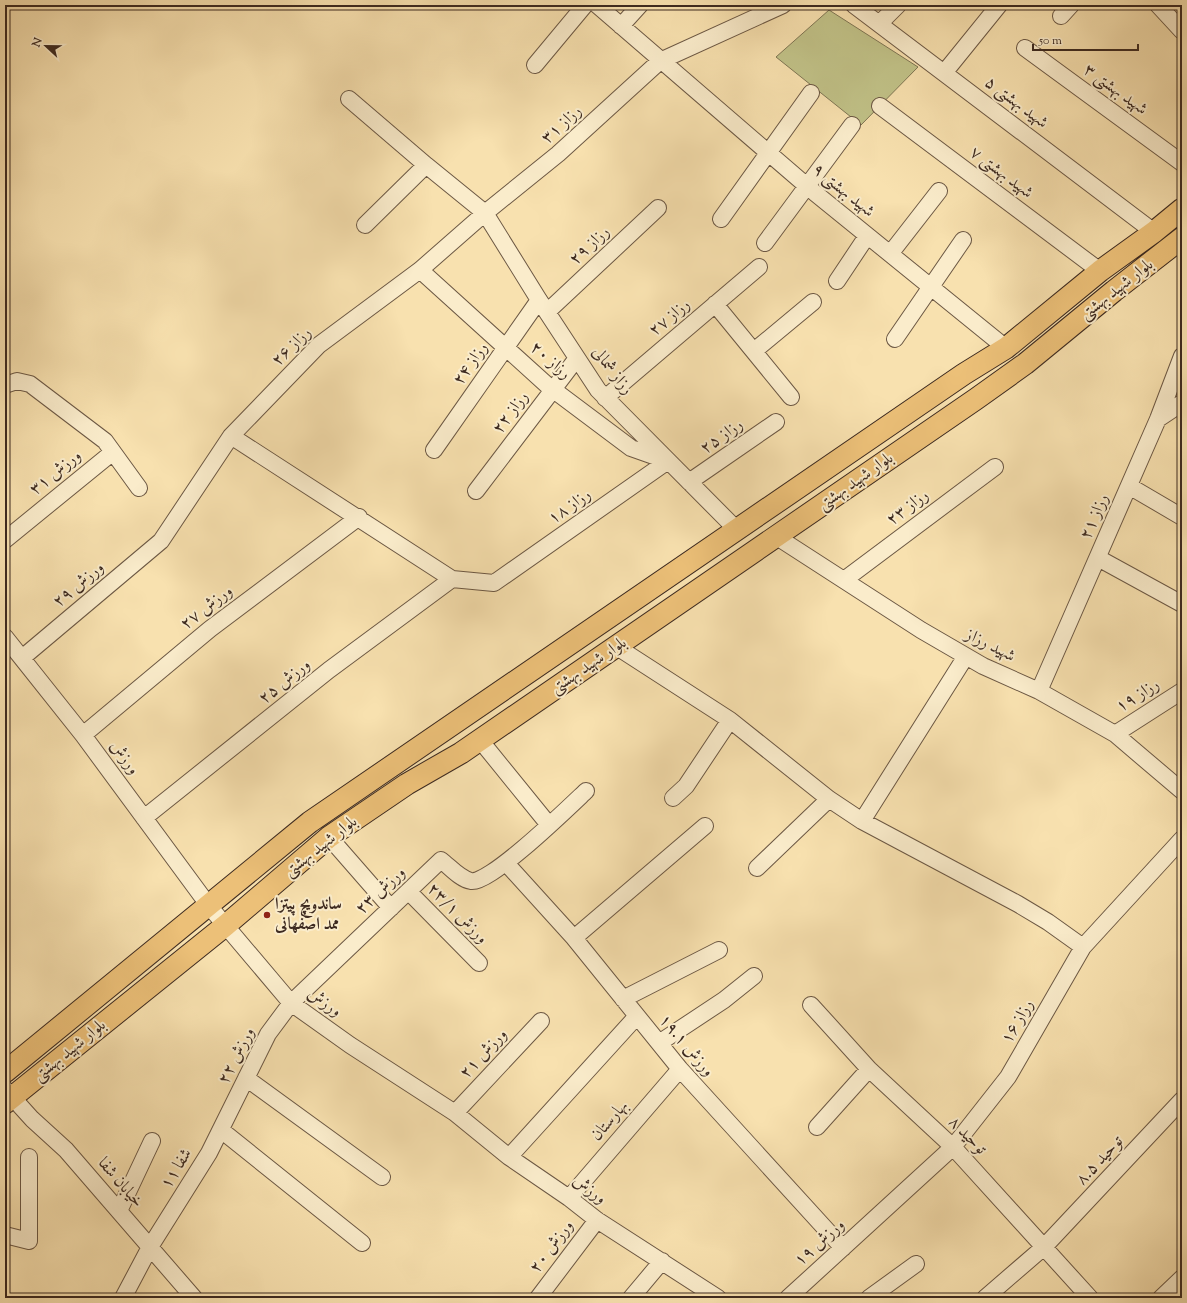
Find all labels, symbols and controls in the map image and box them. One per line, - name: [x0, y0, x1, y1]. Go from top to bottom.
- north arrow: [26, 26, 66, 66]
- scale bar: [1033, 26, 1138, 52]
- text: 50 m: [1038, 32, 1062, 50]
- text: N: [28, 35, 47, 51]
- street label: شهید بهشتی ۳: [1078, 59, 1152, 122]
- street label: شهید بهشتی ۵: [979, 71, 1053, 135]
- street label: رزاز ۳۱: [536, 100, 588, 150]
- street label: شهید بهشتی ۷: [964, 141, 1038, 205]
- street label: شهید بهشتی ۹: [807, 158, 879, 224]
- street label: رزاز ۲۹: [564, 221, 616, 271]
- street label: بلوار شهید بهشتی: [1075, 254, 1159, 326]
- street label: رزاز ۲۷: [644, 294, 696, 342]
- street label: رزاز ۲۶: [267, 322, 317, 372]
- street label: رزاز ۲۰: [524, 336, 576, 386]
- street label: رزاز ۲۴: [448, 338, 494, 390]
- street label: رزاز شمالی: [585, 342, 639, 400]
- street label: رزاز ۲۲: [487, 387, 535, 439]
- street label: رزاز ۲۵: [696, 414, 748, 460]
- street label: ورزش ۳۱: [25, 445, 87, 501]
- street label: بلوار شهید بهشتی: [813, 447, 899, 517]
- street label: رزاز ۱۸: [544, 484, 596, 530]
- street label: رزاز ۲۳: [882, 484, 934, 532]
- street label: رزاز ۲۱: [1074, 490, 1116, 544]
- street label: ورزش ۲۹: [48, 556, 110, 614]
- street label: ورزش ۲۷: [176, 580, 238, 636]
- street label: شهید رزاز: [959, 622, 1019, 669]
- street label: بلوار شهید بهشتی: [546, 632, 632, 700]
- street label: ورزش ۲۵: [254, 654, 316, 710]
- street label: رزاز ۱۹: [1111, 673, 1165, 719]
- street label: ورزش: [103, 736, 145, 780]
- street label: بلوار شهید بهشتی: [279, 811, 363, 883]
- street label: ورزش ۲۳: [351, 862, 411, 920]
- street label: ورزش ۲۳/۱: [421, 878, 493, 950]
- place label: ساندویچ پیتزا ممد اصفهانی: [274, 893, 342, 937]
- marker: ساندویچ پیتزا ممد اصفهانی: [262, 910, 272, 920]
- street label: ورزش: [302, 982, 346, 1024]
- street label: رزاز ۱۶: [996, 995, 1040, 1049]
- street label: ورزش ۱۹.۱: [653, 1010, 719, 1082]
- street label: بلوار شهید بهشتی: [28, 1014, 112, 1088]
- street label: ورزش ۲۲: [213, 1023, 261, 1089]
- street label: ورزش ۲۱: [455, 1024, 513, 1084]
- street label: بهارستان: [585, 1095, 635, 1147]
- street label: توحید ۸: [942, 1111, 992, 1161]
- street label: توحید ۸.۵: [1071, 1130, 1130, 1191]
- street label: شفا ۱۱: [155, 1144, 199, 1194]
- street label: خیابان شفا: [91, 1153, 149, 1213]
- street label: ورزش: [567, 1169, 611, 1211]
- street label: ورزش ۱۹: [789, 1214, 851, 1272]
- street label: ورزش ۲۰: [524, 1216, 580, 1278]

